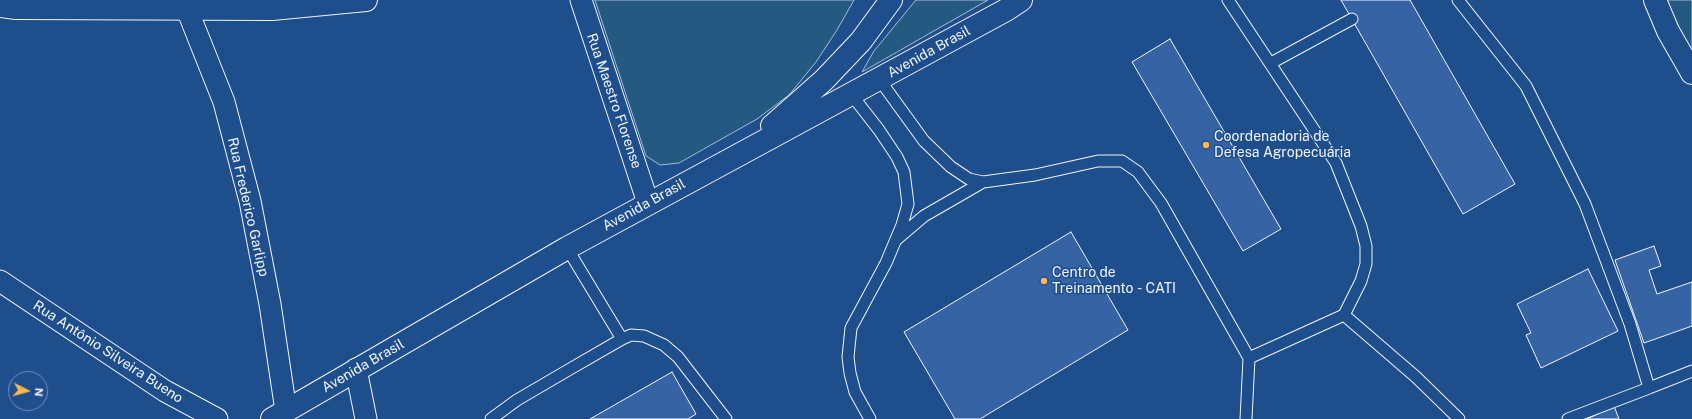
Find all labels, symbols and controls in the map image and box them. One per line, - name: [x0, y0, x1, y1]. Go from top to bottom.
- street label: Avenida Brasil: [885, 22, 973, 82]
- street label: Rua Maestro Florense: [583, 31, 645, 171]
- place label: Coordenadoria de Defesa Agropecuária: [1214, 129, 1351, 162]
- street label: Rua Frederico Garlipp: [224, 136, 272, 278]
- marker: Coordenadoria de Defesa Agropecuária: [1201, 140, 1211, 150]
- street label: Avenida Brasil: [600, 175, 688, 235]
- place label: Centro de Treinamento - CATI: [1052, 265, 1176, 298]
- marker: Centro de Treinamento - CATI: [1039, 276, 1049, 286]
- street label: Rua Antônio Silveira Bueno: [30, 297, 186, 407]
- street label: Avenida Brasil: [319, 336, 407, 396]
- north arrow: [8, 371, 48, 411]
- text: N: [33, 387, 45, 397]

